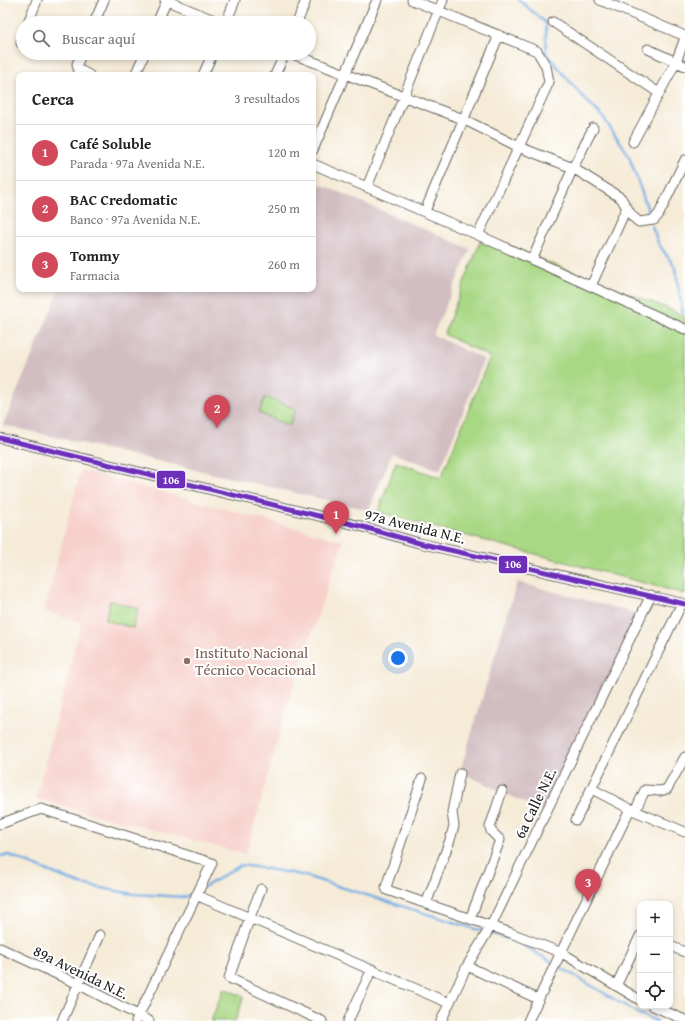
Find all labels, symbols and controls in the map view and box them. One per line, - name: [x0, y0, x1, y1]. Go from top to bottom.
- search box: [16, 16, 316, 60]
- icon: search: [30, 27, 52, 49]
- text: Buscar aquí: [62, 28, 135, 49]
- text: Cerca: [32, 86, 74, 111]
- text: 3 resultados: [234, 89, 300, 108]
- text: Café Soluble: [70, 133, 151, 154]
- text: 1: [42, 143, 48, 162]
- text: 120 m: [268, 143, 300, 162]
- text: Parada · 97a Avenida N.E.: [70, 154, 205, 173]
- text: BAC Credomatic: [70, 189, 177, 210]
- text: 2: [42, 199, 48, 218]
- text: 250 m: [268, 199, 300, 218]
- text: Banco · 97a Avenida N.E.: [70, 210, 200, 229]
- text: Tommy: [70, 245, 120, 266]
- text: 3: [42, 255, 48, 274]
- text: 260 m: [268, 255, 300, 274]
- text: Farmacia: [70, 266, 120, 285]
- pin: 2: [204, 395, 230, 428]
- line badge: 106: [156, 470, 186, 489]
- text: 106: [162, 472, 180, 488]
- pin: 1: [323, 501, 349, 534]
- street label: 97a Avenida N.E.: [362, 503, 468, 549]
- line badge: 106: [498, 555, 528, 574]
- text: 106: [504, 556, 522, 572]
- place label: Instituto Nacional Técnico Vocacional: [195, 642, 316, 680]
- your location: [388, 648, 408, 668]
- marker: Instituto Nacional Técnico Vocacional: [182, 656, 192, 666]
- street label: 6a Calle N.E.: [509, 764, 561, 842]
- pin: 3: [575, 869, 601, 902]
- map controls: [637, 901, 673, 1009]
- button: +: [637, 901, 673, 937]
- button: −: [637, 937, 673, 973]
- street label: 89a Avenida N.E.: [30, 940, 132, 1004]
- button: locate: [637, 973, 673, 1009]

